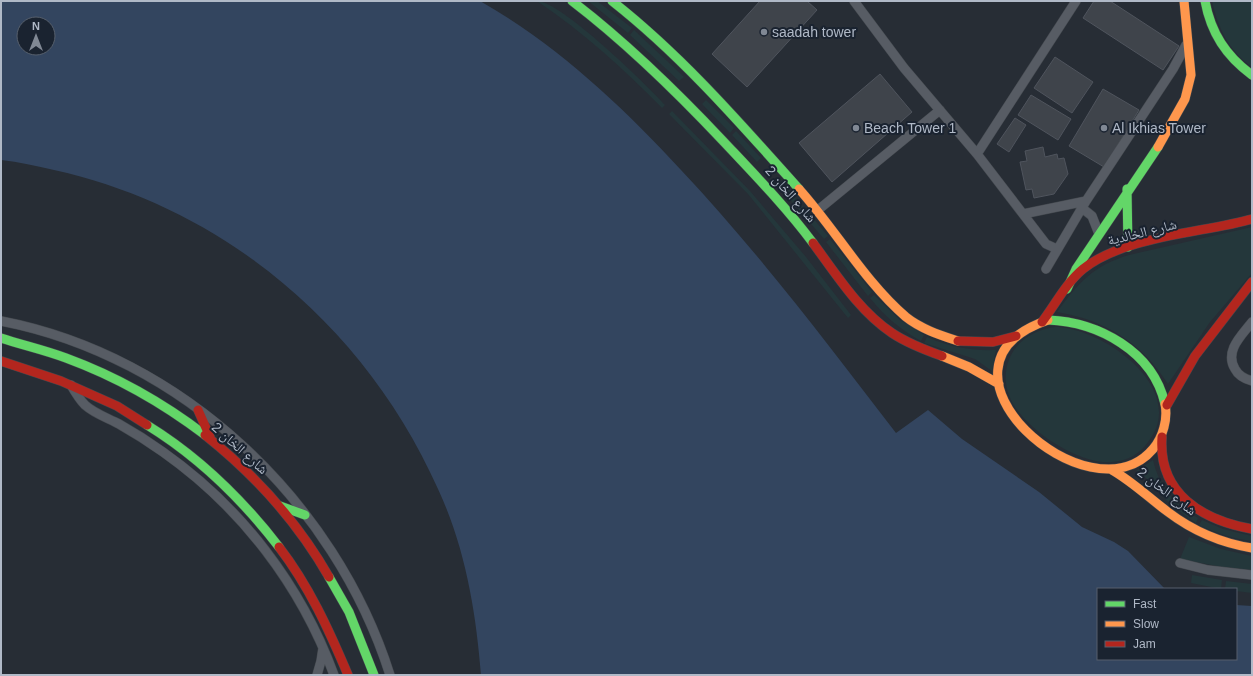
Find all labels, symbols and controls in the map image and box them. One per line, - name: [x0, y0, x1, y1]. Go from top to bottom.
- north arrow: [16, 16, 56, 56]
- text: N: [32, 20, 40, 32]
- place label: saadah tower: [772, 24, 856, 40]
- marker: saadah tower: [759, 27, 769, 37]
- place label: Beach Tower 1: [864, 120, 957, 136]
- place label: Al Ikhias Tower: [1112, 120, 1206, 136]
- marker: Beach Tower 1: [851, 123, 861, 133]
- marker: Al Ikhias Tower: [1099, 123, 1109, 133]
- street label: شارع الخان 2: [761, 163, 820, 227]
- street label: شارع الخالدية: [1106, 216, 1179, 250]
- street label: شارع الخان 2: [207, 419, 271, 479]
- street label: شارع الخان 2: [1133, 464, 1200, 520]
- legend: [1097, 588, 1237, 660]
- text: Fast: [1133, 597, 1157, 611]
- text: Slow: [1133, 617, 1159, 631]
- text: Jam: [1133, 637, 1156, 651]

